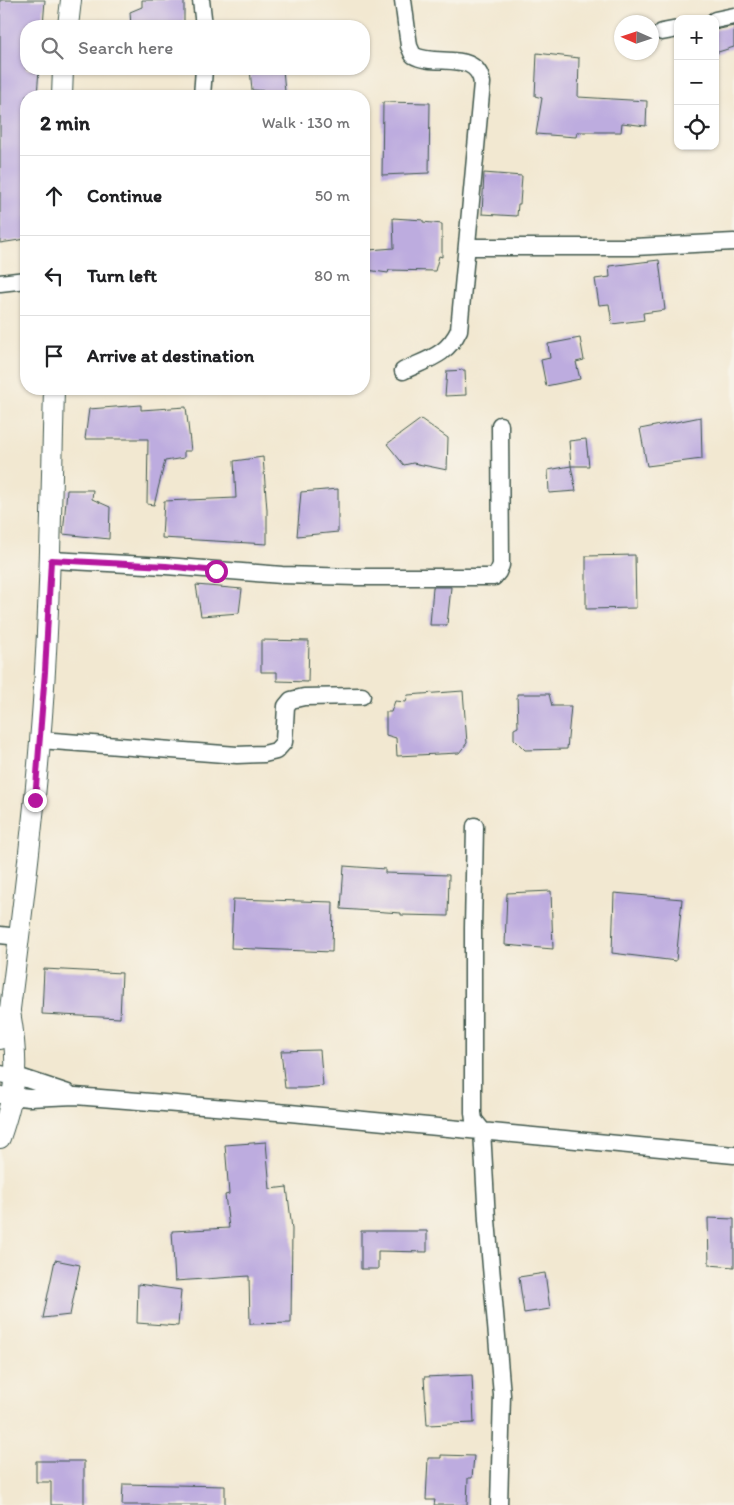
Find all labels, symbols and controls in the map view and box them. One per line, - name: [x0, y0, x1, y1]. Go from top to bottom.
- north arrow: [614, 15, 659, 60]
- map controls: [674, 15, 719, 150]
- button: +: [674, 15, 719, 60]
- search box: [20, 20, 370, 75]
- icon: search: [38, 34, 66, 62]
- text: Search here: [78, 36, 173, 59]
- button: −: [674, 60, 719, 105]
- button: locate: [674, 105, 719, 150]
- text: 2 min: [40, 110, 90, 135]
- text: Walk · 130 m: [262, 113, 350, 132]
- icon: ahead: [40, 182, 68, 210]
- text: Continue: [87, 184, 162, 207]
- text: 50 m: [315, 186, 350, 205]
- icon: left: [40, 262, 68, 290]
- text: Turn left: [87, 264, 157, 287]
- text: 80 m: [314, 266, 350, 285]
- icon: arrive: [40, 342, 68, 370]
- text: Arrive at destination: [87, 344, 254, 367]
- route start: [205, 560, 228, 583]
- route end: [24, 789, 47, 812]

